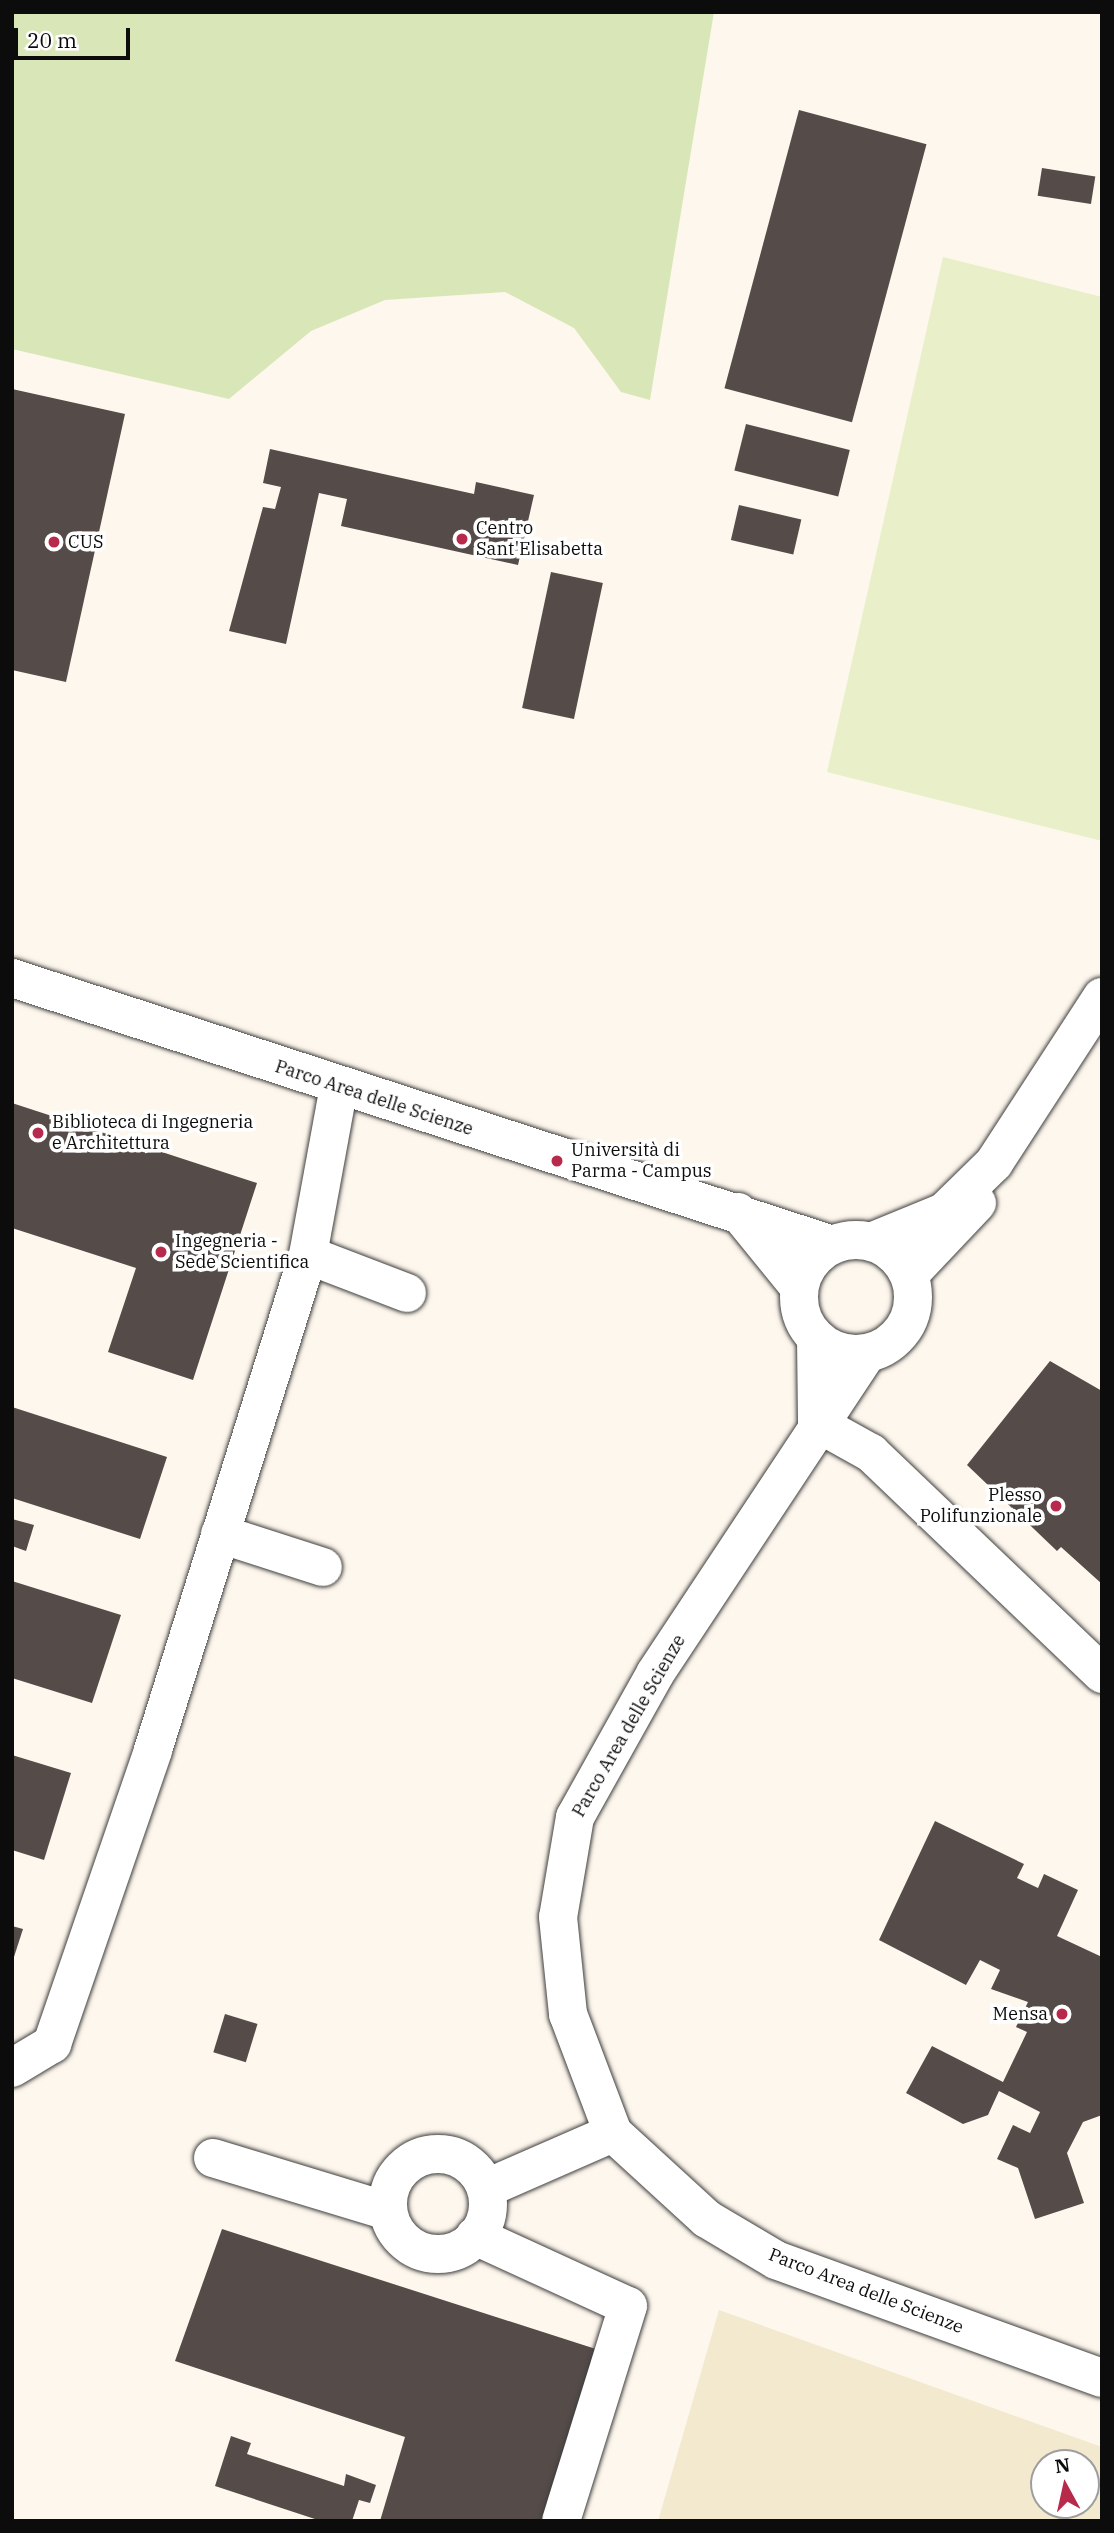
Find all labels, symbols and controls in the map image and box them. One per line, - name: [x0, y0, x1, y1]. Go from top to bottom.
- scale bar: [18, 14, 133, 58]
- text: 20 m: [27, 26, 77, 54]
- place label: Centro Sant'Elisabetta: [476, 518, 603, 560]
- place label: CUS: [68, 531, 103, 553]
- marker: Centro Sant'Elisabetta: [454, 531, 470, 547]
- marker: CUS: [46, 534, 62, 550]
- street label: Parco Area delle Scienze: [272, 1056, 476, 1140]
- place label: Biblioteca di Ingegneria e Architettura: [52, 1112, 253, 1154]
- marker: Biblioteca di Ingegneria e Architettura: [30, 1125, 46, 1141]
- place label: Università di Parma - Campus: [571, 1140, 712, 1182]
- marker: Università di Parma - Campus: [549, 1153, 565, 1169]
- place label: Ingegneria - Sede Scientifica: [175, 1231, 309, 1274]
- marker: Ingegneria - Sede Scientifica: [153, 1244, 169, 1260]
- place label: Plesso Polifunzionale: [920, 1485, 1042, 1528]
- marker: Plesso Polifunzionale: [1048, 1498, 1064, 1514]
- street label: Parco Area delle Scienze: [568, 1631, 690, 1821]
- place label: Mensa: [993, 2003, 1048, 2025]
- marker: Mensa: [1054, 2006, 1070, 2022]
- street label: Parco Area delle Scienze: [766, 2244, 966, 2338]
- north arrow: [1030, 2449, 1100, 2519]
- text: N: [1053, 2452, 1071, 2478]

